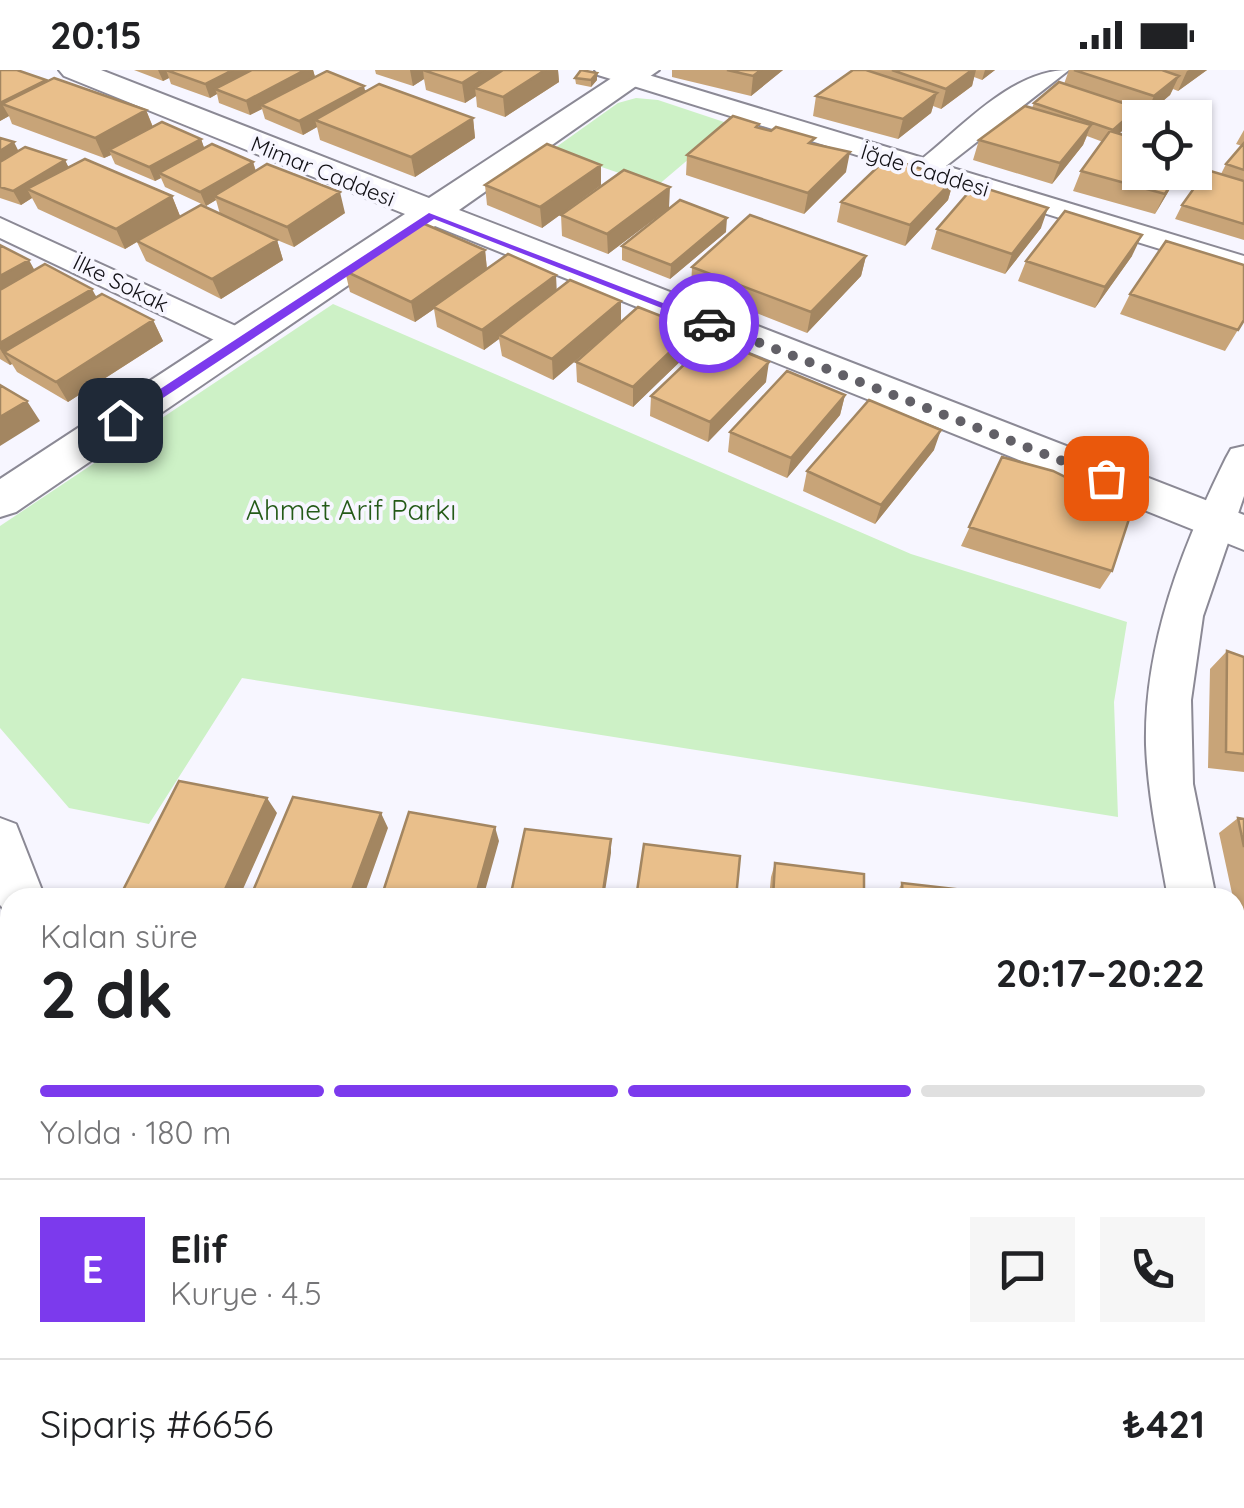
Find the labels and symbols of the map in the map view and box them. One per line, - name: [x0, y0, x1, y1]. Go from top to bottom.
- street label: Mimar Caddesi: [247, 129, 399, 213]
- street label: İğde Caddesi: [857, 137, 993, 203]
- street label: İlke Sokak: [69, 248, 173, 318]
- courier: [659, 273, 759, 373]
- pin: [78, 378, 163, 463]
- pin: [1064, 436, 1149, 521]
- park label: Ahmet Arif Parkı: [246, 492, 456, 527]

